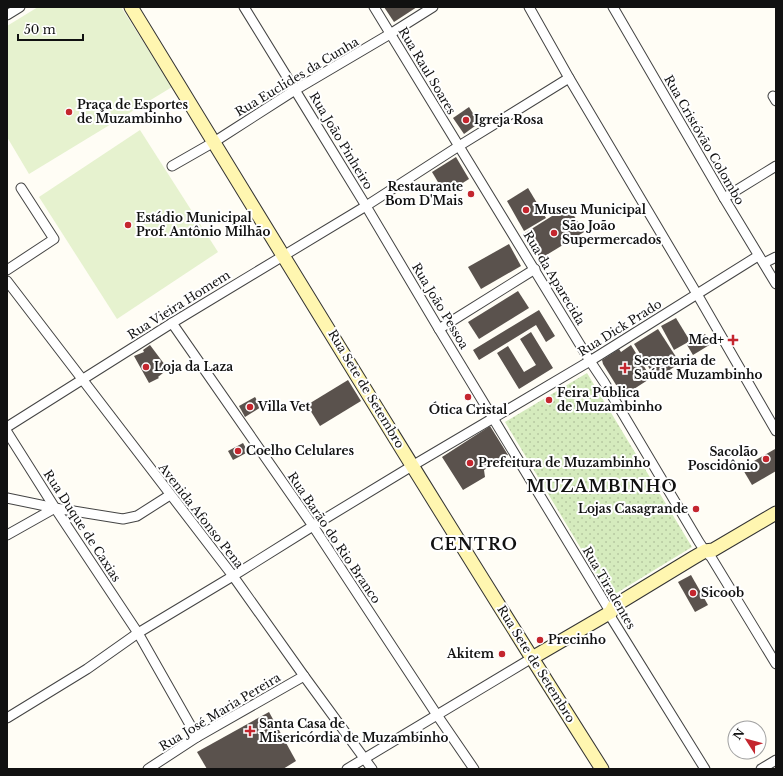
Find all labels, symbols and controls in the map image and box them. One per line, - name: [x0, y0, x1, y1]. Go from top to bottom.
- scale bar: [18, 16, 83, 42]
- text: 50 m: [24, 22, 56, 37]
- street label: Rua Raul Soares: [395, 24, 459, 117]
- street label: Rua Euclides da Cunha: [232, 34, 362, 119]
- street label: Rua Cristóvão Colombo: [661, 72, 748, 207]
- street label: Rua João Pinheiro: [306, 89, 376, 192]
- place label: Praça de Esportes de Muzambinho: [77, 97, 188, 126]
- marker: Praça de Esportes de Muzambinho: [64, 107, 74, 117]
- place label: Igreja Rosa: [474, 112, 543, 127]
- marker: Igreja Rosa: [461, 115, 471, 125]
- place label: Restaurante Bom D'Mais: [385, 179, 463, 208]
- marker: Restaurante Bom D'Mais: [466, 189, 476, 199]
- place label: Museu Municipal: [534, 202, 647, 217]
- marker: Museu Municipal: [521, 205, 531, 215]
- place label: Estádio Municipal Prof. Antônio Milhão: [136, 210, 270, 239]
- place label: São João Supermercados: [562, 218, 662, 247]
- marker: Estádio Municipal Prof. Antônio Milhão: [123, 220, 133, 230]
- street label: Rua da Aparecida: [520, 228, 589, 328]
- marker: São João Supermercados: [549, 228, 559, 238]
- street label: Rua João Pessoa: [409, 260, 472, 352]
- street label: Rua Vieira Homem: [125, 267, 233, 342]
- street label: Rua Dick Prado: [575, 296, 664, 359]
- street label: Rua Sete de Setembro: [325, 327, 408, 451]
- place label: Med+: [688, 332, 724, 347]
- marker: Med+: [727, 334, 739, 346]
- place label: Secretaria de Saúde Muzambinho: [634, 353, 763, 382]
- place label: Loja da Laza: [154, 359, 233, 374]
- marker: Loja da Laza: [141, 362, 151, 372]
- marker: Secretaria de Saúde Muzambinho: [619, 362, 631, 374]
- place label: Feira Pública de Muzambinho: [557, 385, 662, 414]
- marker: Ótica Cristal: [463, 392, 473, 402]
- marker: Feira Pública de Muzambinho: [544, 395, 554, 405]
- place label: Villa Vet: [257, 399, 311, 414]
- place label: Ótica Cristal: [429, 401, 508, 417]
- marker: Villa Vet: [245, 402, 255, 412]
- place label: Coelho Celulares: [246, 443, 354, 458]
- place label: Sacolão Poscidônio: [688, 444, 758, 473]
- marker: Coelho Celulares: [233, 446, 243, 456]
- marker: Sacolão Poscidônio: [761, 454, 771, 464]
- place label: Prefeitura de Muzambinho: [478, 455, 650, 470]
- marker: Prefeitura de Muzambinho: [465, 458, 475, 468]
- street label: Avenida Afonso Pena: [155, 459, 247, 571]
- street label: Rua Duque de Caxias: [41, 467, 124, 585]
- street label: Rua Barão do Rio Branco: [285, 469, 384, 606]
- district label: MUZAMBINHO: [526, 476, 678, 496]
- place label: Lojas Casagrande: [578, 501, 688, 516]
- marker: Lojas Casagrande: [691, 504, 701, 514]
- district label: CENTRO: [430, 534, 518, 554]
- street label: Rua Tiradentes: [580, 544, 639, 632]
- place label: Sicoob: [701, 585, 744, 600]
- marker: Sicoob: [688, 588, 698, 598]
- street label: Rua Sete de Setembro: [494, 602, 579, 725]
- place label: Precinho: [548, 632, 606, 647]
- marker: Precinho: [535, 635, 545, 645]
- place label: Akitem: [446, 646, 495, 661]
- marker: Akitem: [497, 649, 507, 659]
- street label: Rua José Maria Pereira: [156, 669, 283, 754]
- place label: Santa Casa de Misericórdia de Muzambinho: [259, 716, 449, 745]
- north arrow: [727, 720, 767, 760]
- marker: Santa Casa de Misericórdia de Muzambinho: [244, 725, 256, 737]
- text: N: [730, 725, 748, 742]

